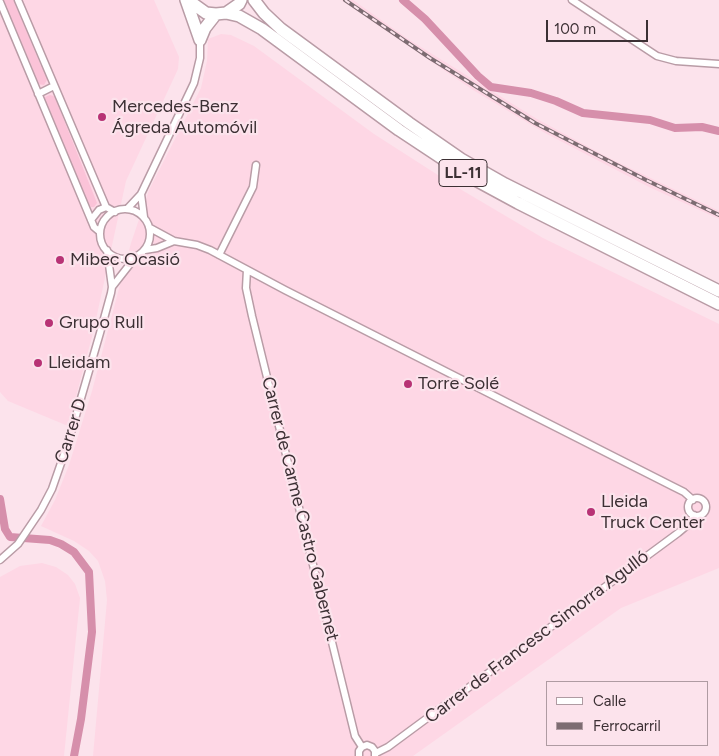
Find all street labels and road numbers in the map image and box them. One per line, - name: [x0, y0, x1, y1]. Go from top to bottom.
- road number: LL-11: [439, 160, 487, 187]
- street label: Carrer de Carme Castro Gabernet: [257, 375, 343, 643]
- street label: Carrer D: [50, 396, 92, 466]
- street label: Carrer de Francesc Simorra Agulló: [421, 546, 653, 728]

